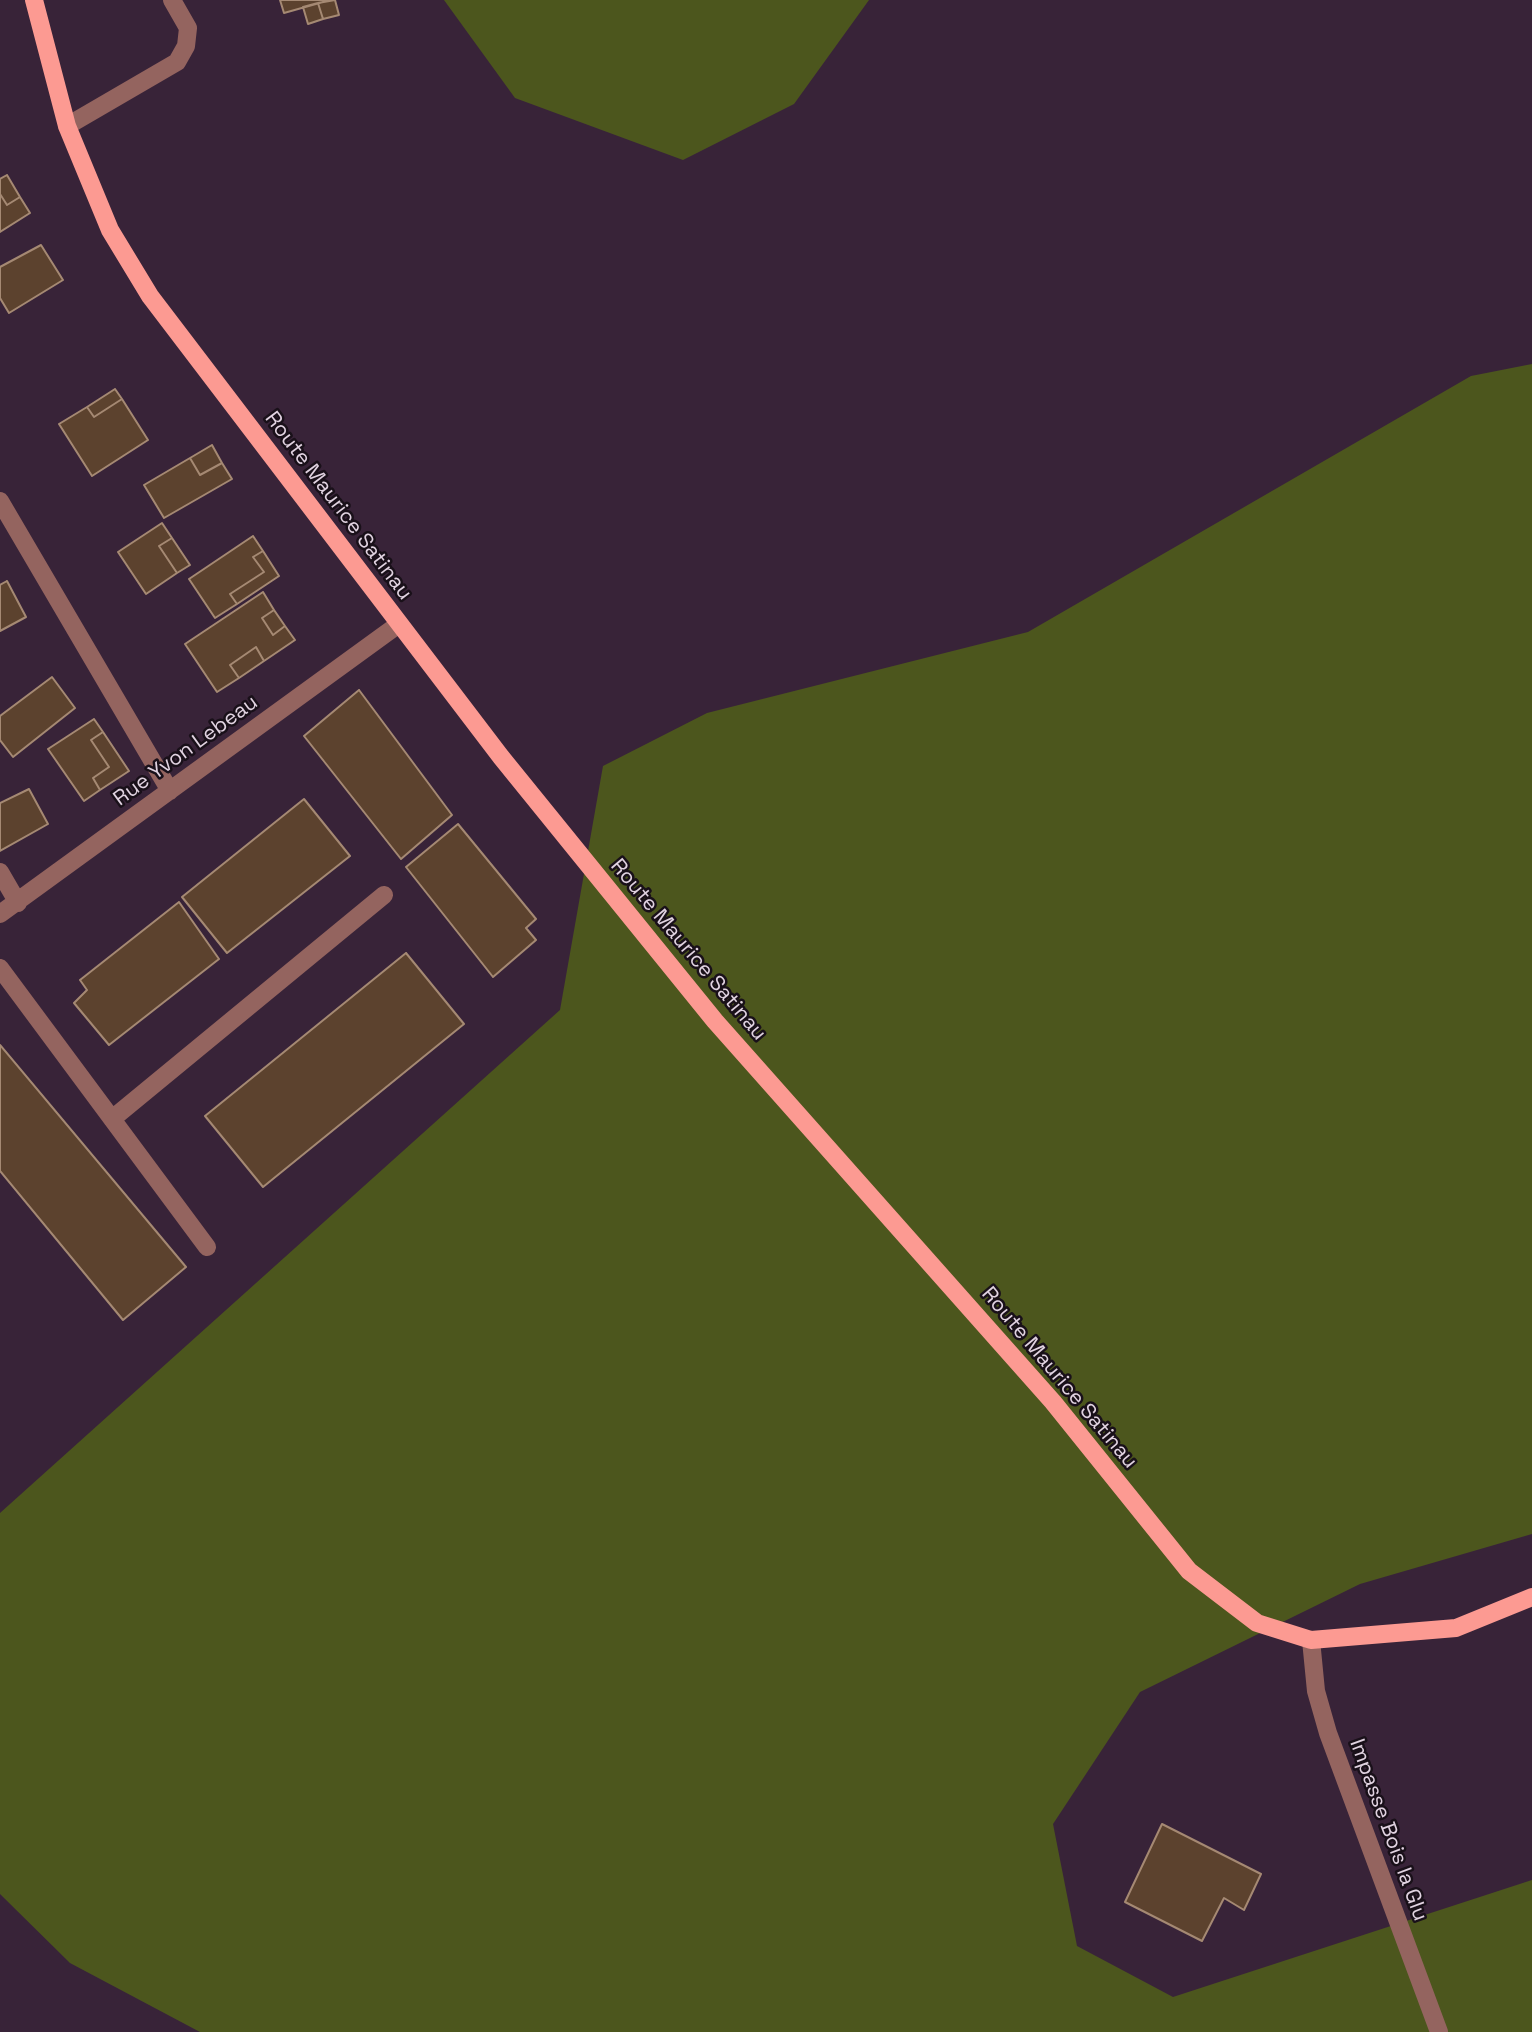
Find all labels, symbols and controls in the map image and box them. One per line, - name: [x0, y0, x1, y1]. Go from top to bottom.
- street label: Route Maurice Satinau: [259, 407, 417, 605]
- street label: Rue Yvon Lebeau: [109, 690, 263, 812]
- street label: Route Maurice Satinau: [605, 854, 771, 1046]
- street label: Route Maurice Satinau: [976, 1282, 1142, 1474]
- street label: Impasse Bois la Glu: [1343, 1736, 1433, 1924]

